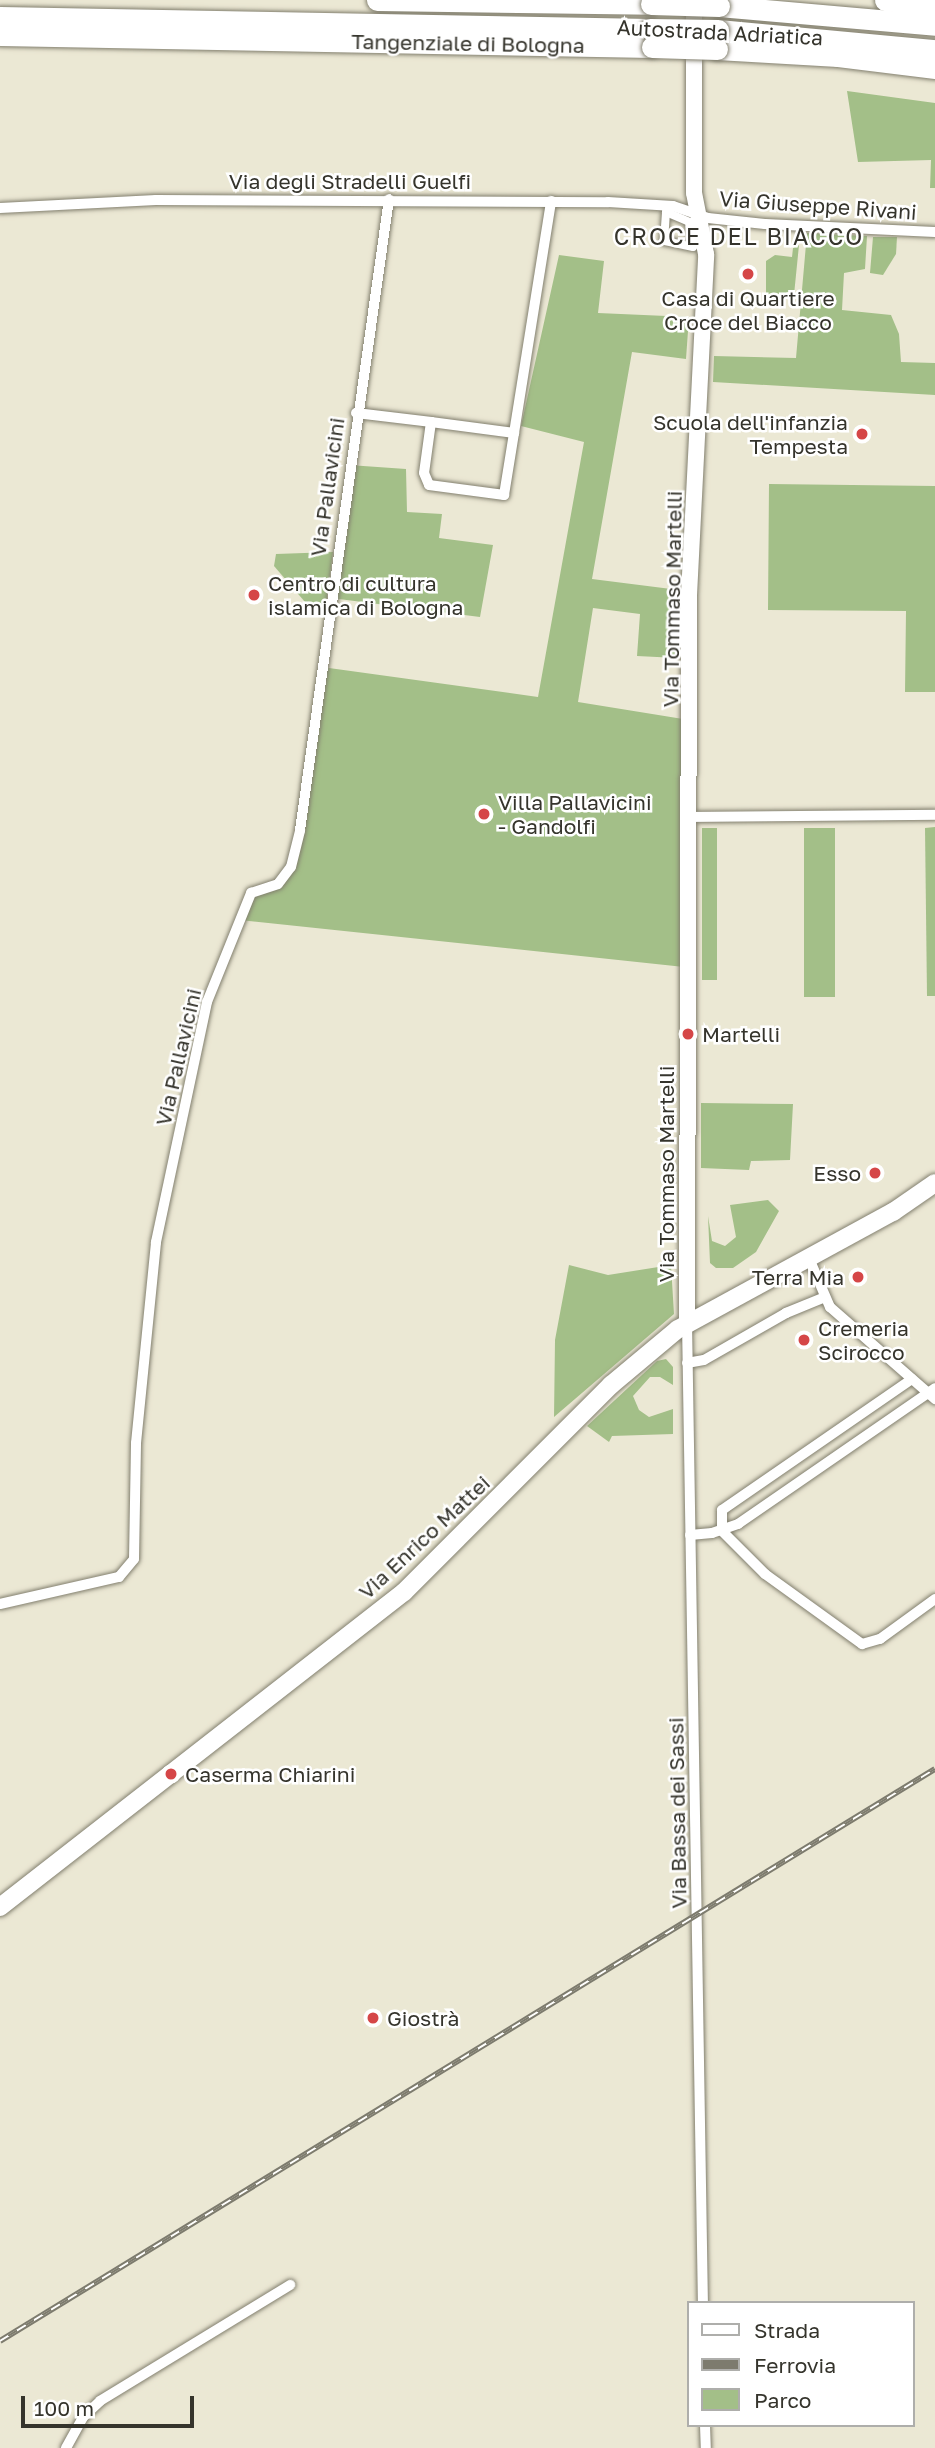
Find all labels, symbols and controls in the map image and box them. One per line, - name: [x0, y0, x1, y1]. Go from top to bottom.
- street label: Autostrada Adriatica: [616, 14, 824, 50]
- street label: Tangenziale di Bologna: [351, 28, 585, 58]
- street label: Via degli Stradelli Guelfi: [229, 168, 471, 194]
- street label: Via Giuseppe Rivani: [718, 186, 918, 224]
- district label: CROCE DEL BIACCO: [616, 222, 862, 250]
- marker: Casa di Quartiere Croce del Biacco: [740, 266, 756, 282]
- place label: Casa di Quartiere Croce del Biacco: [661, 285, 835, 335]
- place label: Scuola dell'infanzia Tempesta: [653, 409, 848, 459]
- street label: Via Pallavicini: [305, 416, 349, 558]
- marker: Scuola dell'infanzia Tempesta: [854, 426, 870, 442]
- street label: Via Tommaso Martelli: [658, 490, 686, 708]
- place label: Centro di cultura islamica di Bologna: [268, 570, 463, 620]
- marker: Centro di cultura islamica di Bologna: [246, 587, 262, 603]
- place label: Villa Pallavicini - Gandolfi: [498, 789, 652, 839]
- marker: Villa Pallavicini - Gandolfi: [476, 806, 492, 822]
- street label: Via Pallavicini: [150, 986, 206, 1128]
- place label: Martelli: [702, 1021, 780, 1047]
- marker: Martelli: [680, 1026, 696, 1042]
- street label: Via Tommaso Martelli: [653, 1066, 679, 1282]
- place label: Esso: [813, 1160, 861, 1186]
- marker: Esso: [867, 1165, 883, 1181]
- place label: Terra Mia: [752, 1264, 844, 1290]
- marker: Terra Mia: [850, 1269, 866, 1285]
- place label: Cremeria Scirocco: [818, 1315, 909, 1365]
- marker: Cremeria Scirocco: [796, 1332, 812, 1348]
- street label: Via Enrico Mattei: [353, 1470, 495, 1604]
- street label: Via Bassa dei Sassi: [663, 1717, 691, 1909]
- place label: Caserma Chiarini: [185, 1761, 355, 1787]
- marker: Caserma Chiarini: [163, 1766, 179, 1782]
- place label: Giostrà: [387, 2005, 459, 2031]
- marker: Giostrà: [365, 2010, 381, 2026]
- legend: [687, 2301, 914, 2427]
- text: Strada: [754, 2317, 820, 2343]
- text: Ferrovia: [754, 2352, 836, 2378]
- scale bar: [24, 2382, 198, 2426]
- text: Parco: [754, 2387, 811, 2413]
- text: 100 m: [34, 2395, 94, 2421]

